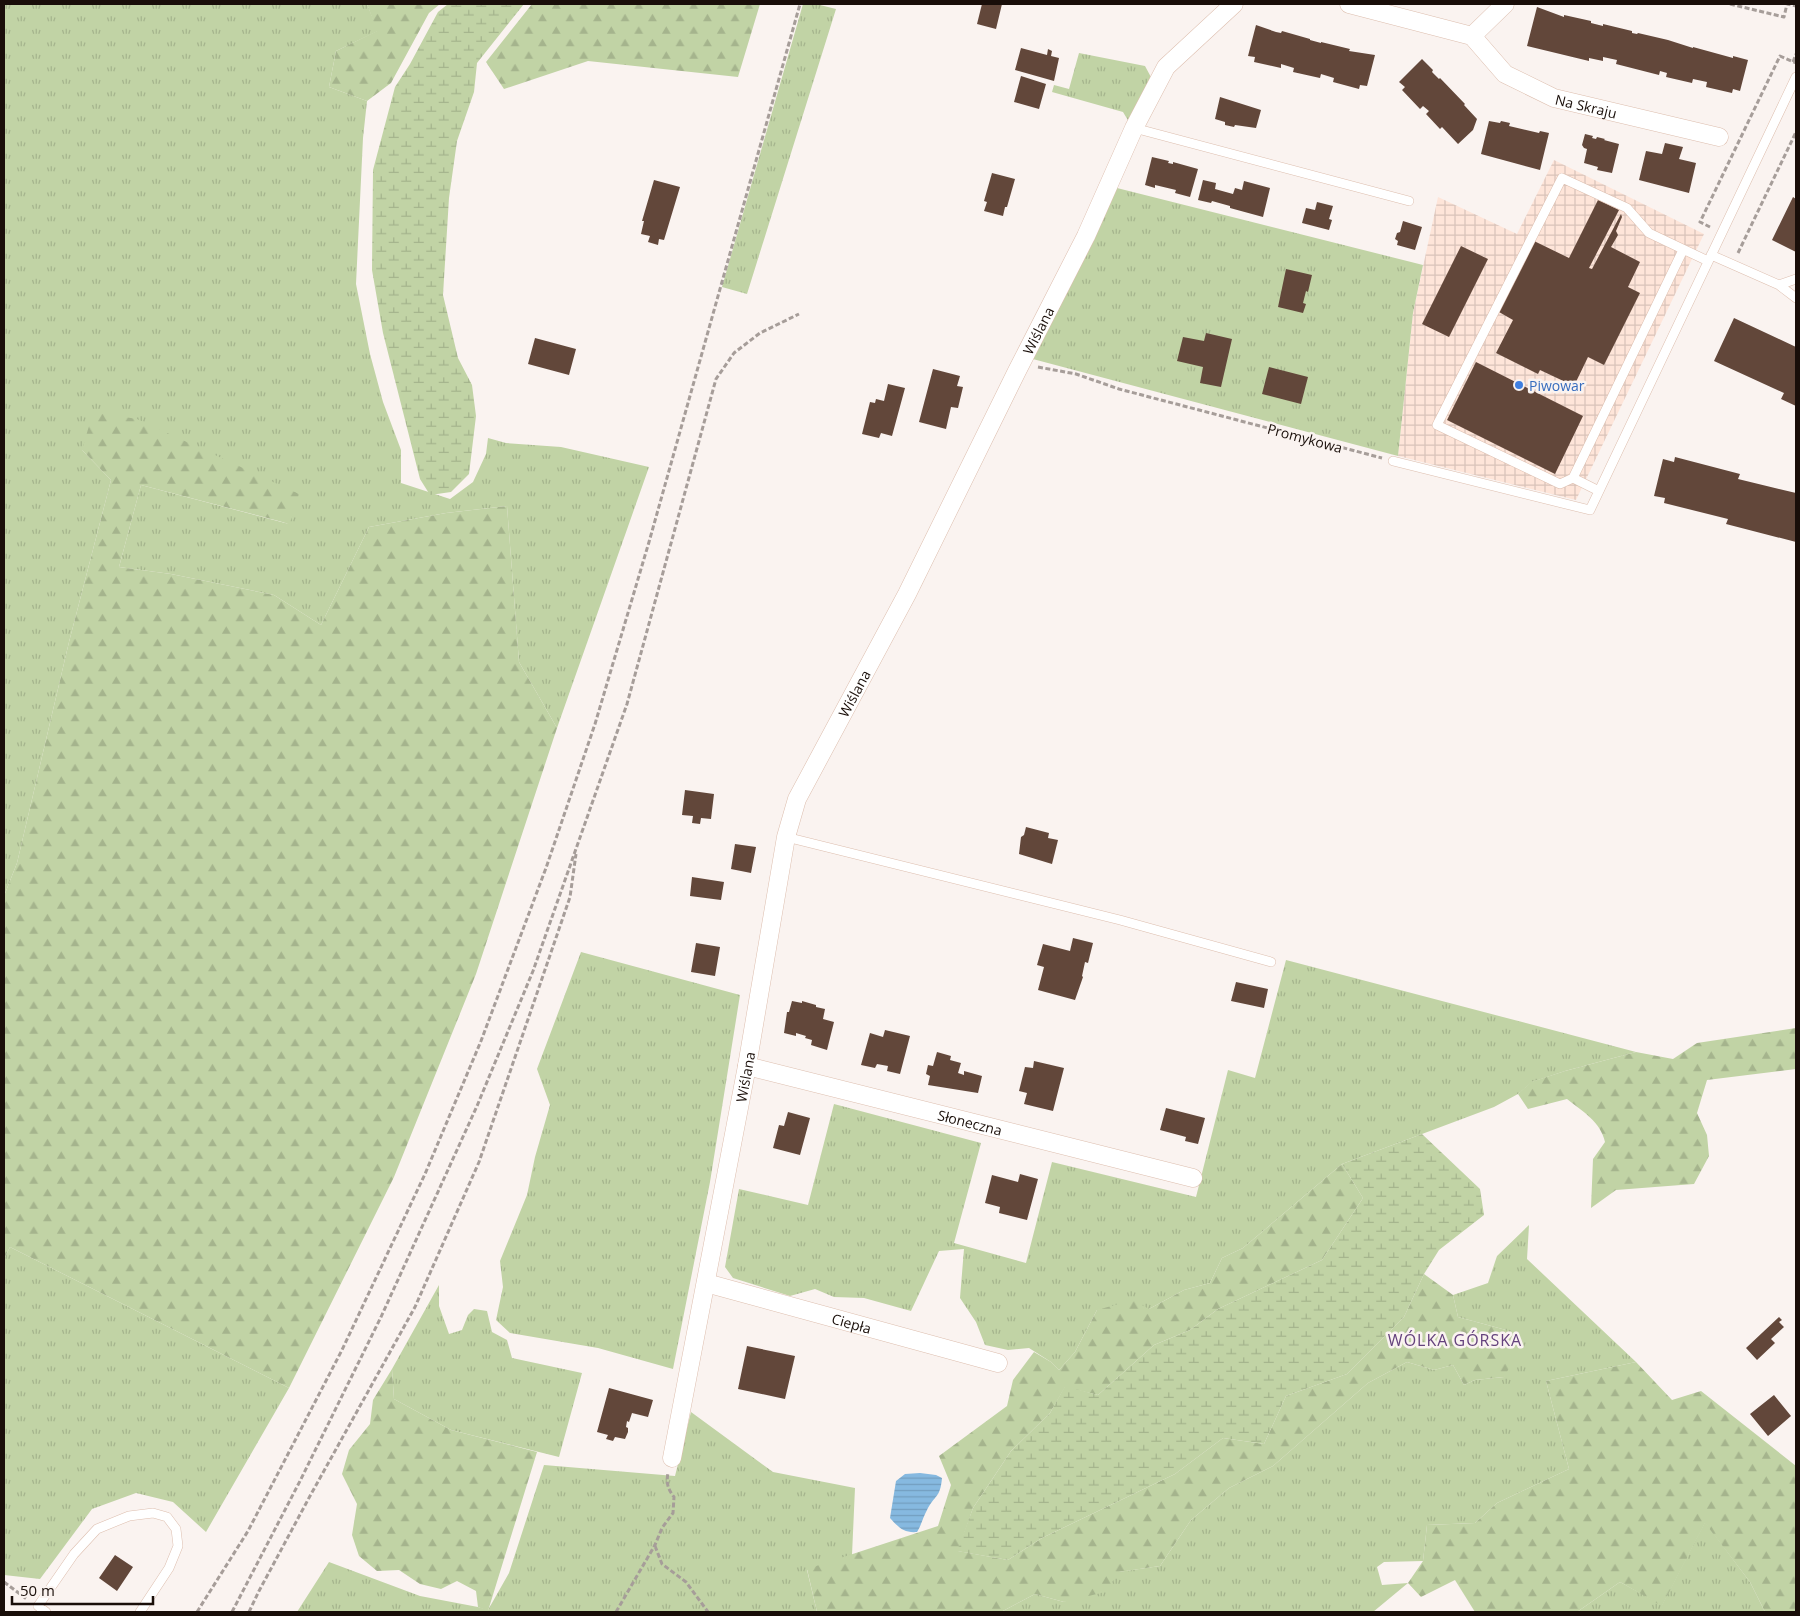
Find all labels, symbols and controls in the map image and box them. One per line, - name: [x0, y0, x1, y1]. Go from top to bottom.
- street label: Na Skraju: [1553, 89, 1619, 122]
- street label: Wiślana: [1018, 303, 1058, 357]
- place label: Piwowar: [1529, 376, 1585, 395]
- marker: Piwowar: [1513, 379, 1525, 391]
- street label: Promykowa: [1265, 419, 1345, 457]
- street label: Wiślana: [833, 666, 874, 720]
- street label: Wiślana: [731, 1050, 759, 1104]
- street label: Słoneczna: [936, 1105, 1004, 1139]
- street label: Ciepła: [830, 1308, 874, 1337]
- district label: WÓLKA GÓRSKA: [1388, 1329, 1522, 1351]
- scale bar: [12, 1574, 154, 1606]
- text: 50 m: [20, 1580, 55, 1600]

